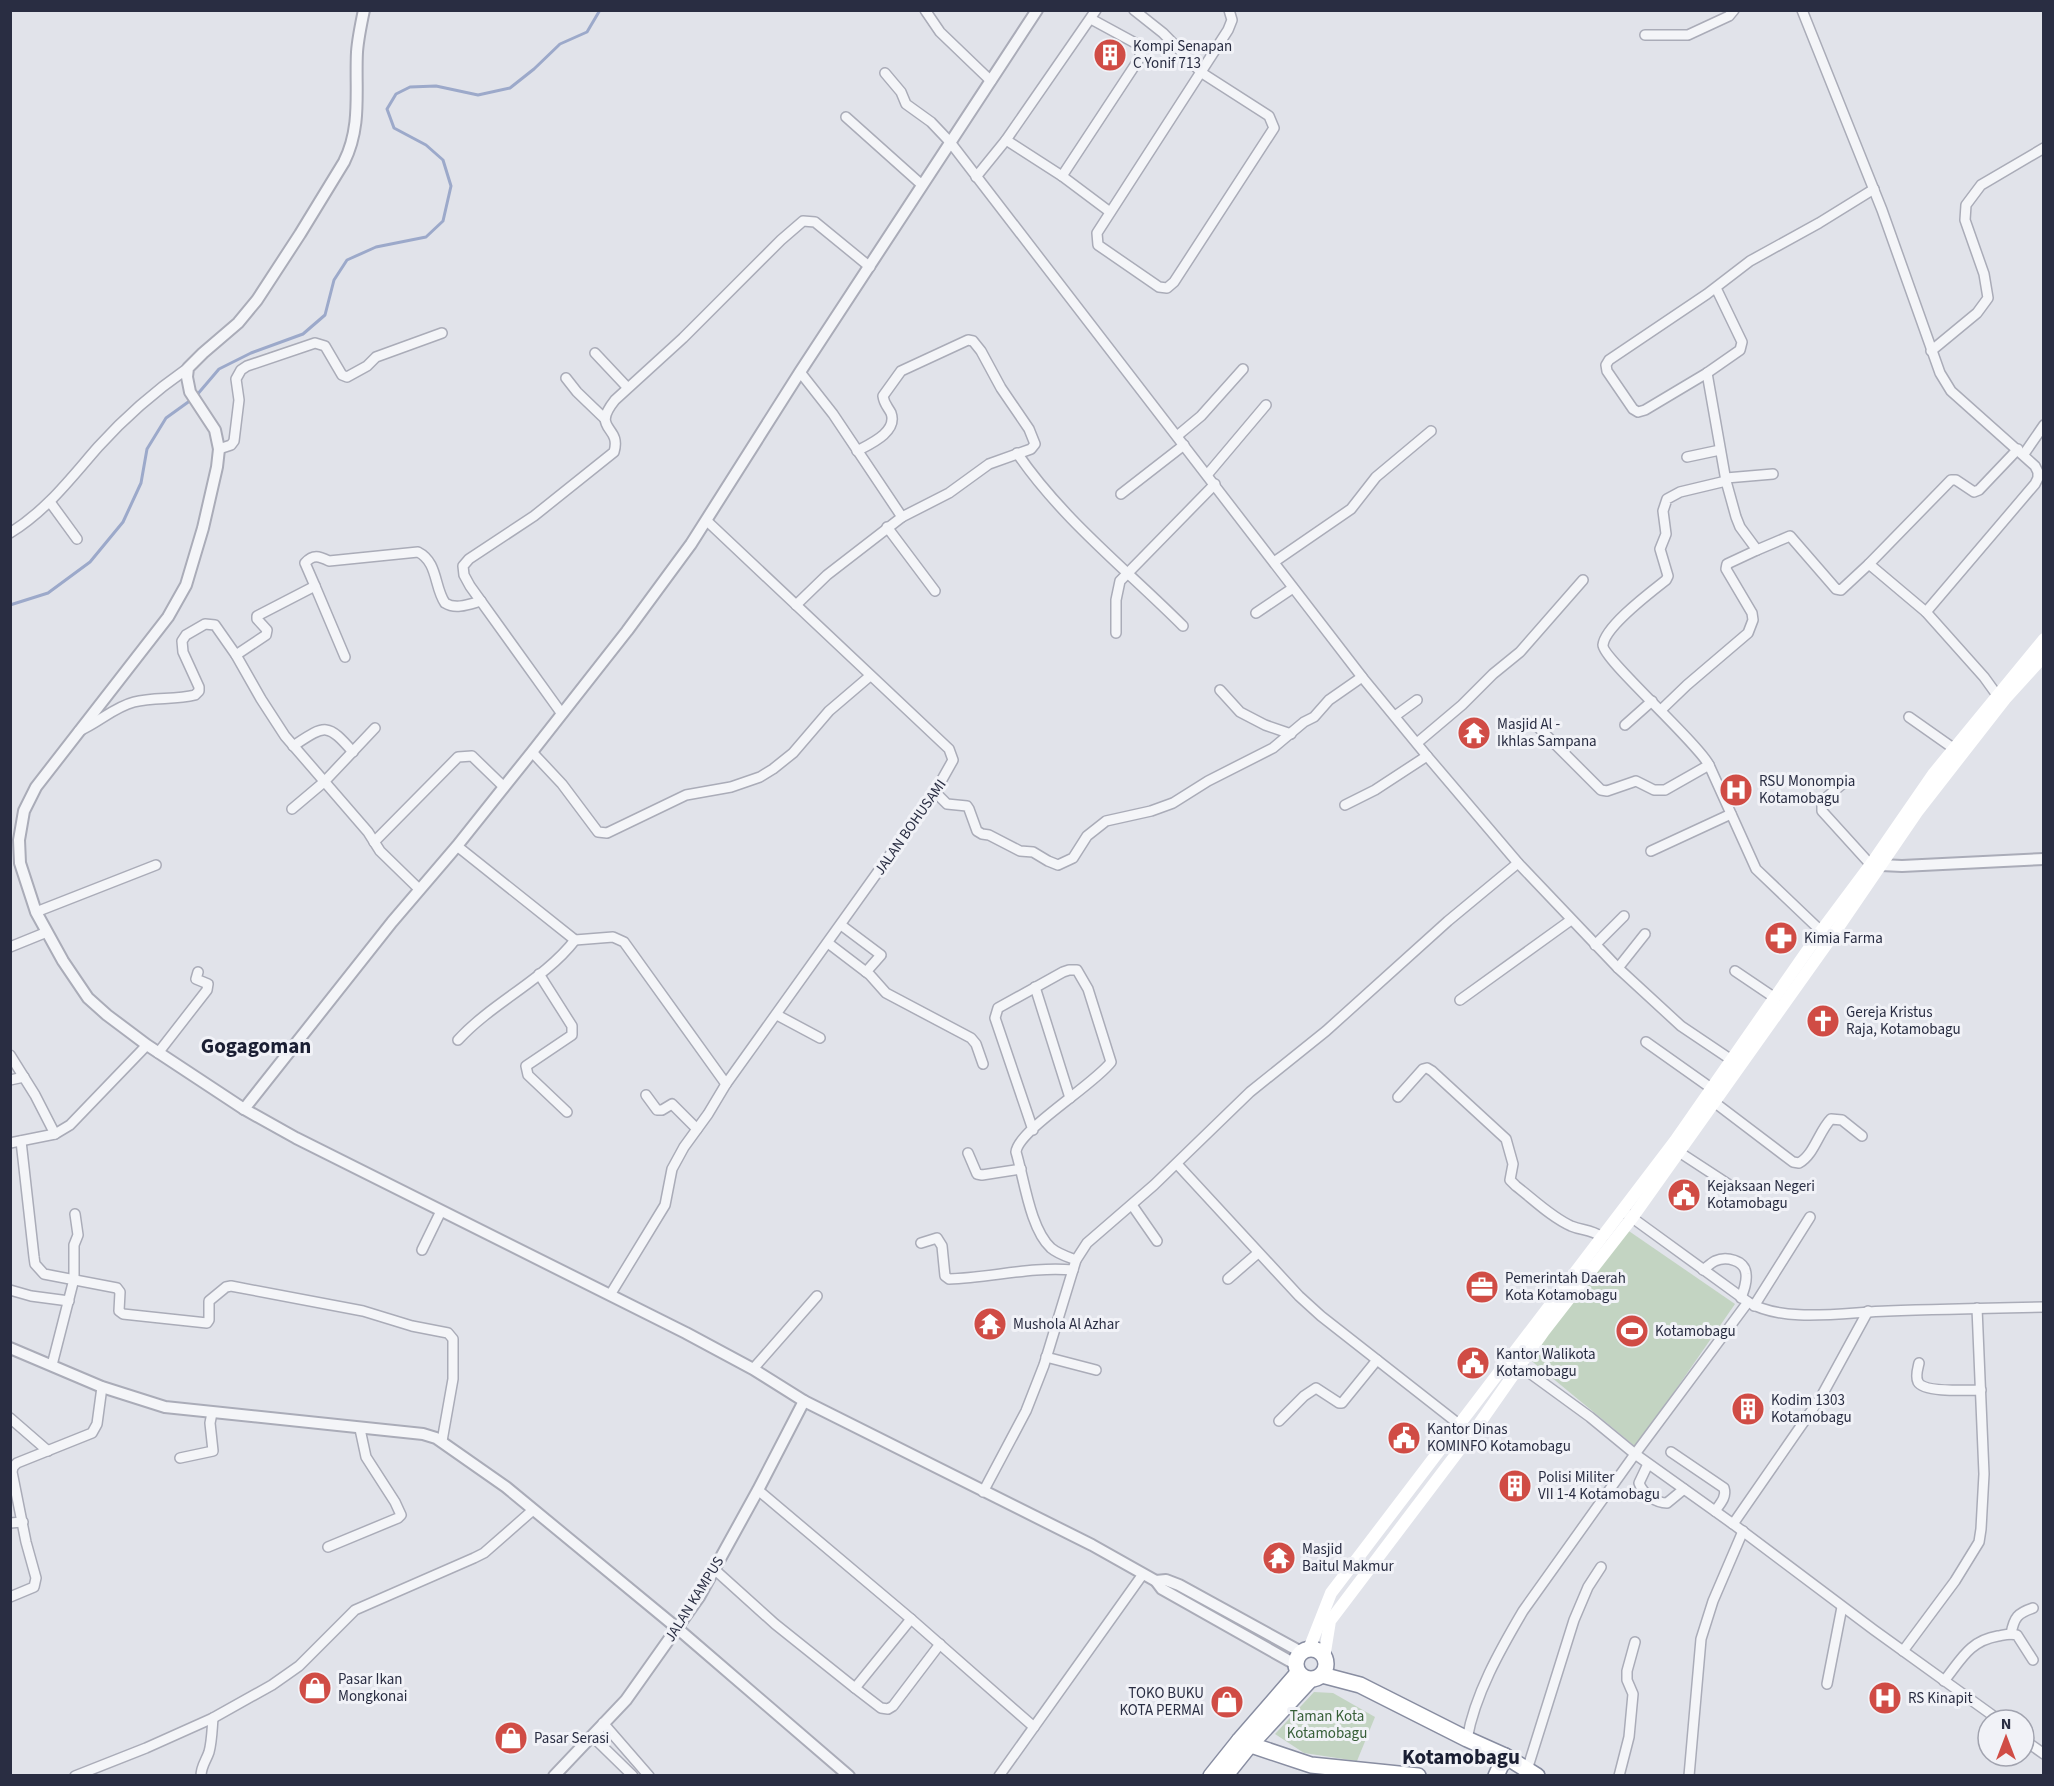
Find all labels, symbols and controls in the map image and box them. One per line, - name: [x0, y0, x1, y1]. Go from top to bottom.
- place label: Kompi Senapan C Yonif 713: [1133, 36, 1232, 74]
- building icon: Kompi Senapan C Yonif 713: [1092, 37, 1128, 73]
- place label: Masjid Al - Ikhlas Sampana: [1497, 714, 1597, 752]
- temple icon: Masjid Al - Ikhlas Sampana: [1456, 715, 1492, 751]
- place label: RSU Monompia Kotamobagu: [1759, 771, 1855, 809]
- hospital icon: RSU Monompia Kotamobagu: [1718, 772, 1754, 808]
- street label: JALAN BOHUSAMI: [870, 775, 951, 879]
- pharmacy icon: Kimia Farma: [1763, 920, 1799, 956]
- place label: Kimia Farma: [1804, 928, 1883, 949]
- place label: Gereja Kristus Raja, Kotamobagu: [1846, 1002, 1961, 1040]
- church icon: Gereja Kristus Raja, Kotamobagu: [1805, 1003, 1841, 1039]
- district label: Gogagoman: [201, 1031, 311, 1061]
- place label: Kejaksaan Negeri Kotamobagu: [1707, 1176, 1815, 1214]
- public building icon: Kejaksaan Negeri Kotamobagu: [1666, 1177, 1702, 1213]
- place label: Pemerintah Daerah Kota Kotamobagu: [1505, 1268, 1626, 1306]
- office icon: Pemerintah Daerah Kota Kotamobagu: [1464, 1269, 1500, 1305]
- temple icon: Mushola Al Azhar: [972, 1306, 1008, 1342]
- sports icon: Kotamobagu: [1614, 1313, 1650, 1349]
- place label: Mushola Al Azhar: [1013, 1314, 1120, 1335]
- place label: Kotamobagu: [1655, 1321, 1736, 1342]
- place label: Kantor Walikota Kotamobagu: [1496, 1344, 1596, 1382]
- public building icon: Kantor Walikota Kotamobagu: [1455, 1345, 1491, 1381]
- place label: Kodim 1303 Kotamobagu: [1771, 1390, 1852, 1428]
- building icon: Kodim 1303 Kotamobagu: [1730, 1391, 1766, 1427]
- place label: Kantor Dinas KOMINFO Kotamobagu: [1427, 1419, 1571, 1457]
- public building icon: Kantor Dinas KOMINFO Kotamobagu: [1386, 1420, 1422, 1456]
- place label: Polisi Militer VII 1-4 Kotamobagu: [1538, 1467, 1660, 1505]
- building icon: Polisi Militer VII 1-4 Kotamobagu: [1497, 1468, 1533, 1504]
- place label: Masjid Baitul Makmur: [1302, 1539, 1395, 1577]
- temple icon: Masjid Baitul Makmur: [1261, 1540, 1297, 1576]
- street label: JALAN KAMPUS: [660, 1553, 729, 1646]
- place label: Pasar Ikan Mongkonai: [338, 1669, 408, 1707]
- shop icon: Pasar Ikan Mongkonai: [297, 1670, 333, 1706]
- hospital icon: RS Kinapit: [1867, 1680, 1903, 1716]
- place label: TOKO BUKU KOTA PERMAI: [1119, 1683, 1204, 1721]
- shop icon: TOKO BUKU KOTA PERMAI: [1209, 1684, 1245, 1720]
- place label: RS Kinapit: [1908, 1688, 1973, 1709]
- park label: Taman Kota Kotamobagu: [1287, 1706, 1367, 1744]
- north arrow: [1976, 1708, 2036, 1768]
- text: N: [2001, 1713, 2011, 1735]
- shop icon: Pasar Serasi: [493, 1720, 529, 1756]
- place label: Pasar Serasi: [534, 1728, 609, 1749]
- district label: Kotamobagu: [1402, 1742, 1520, 1772]

